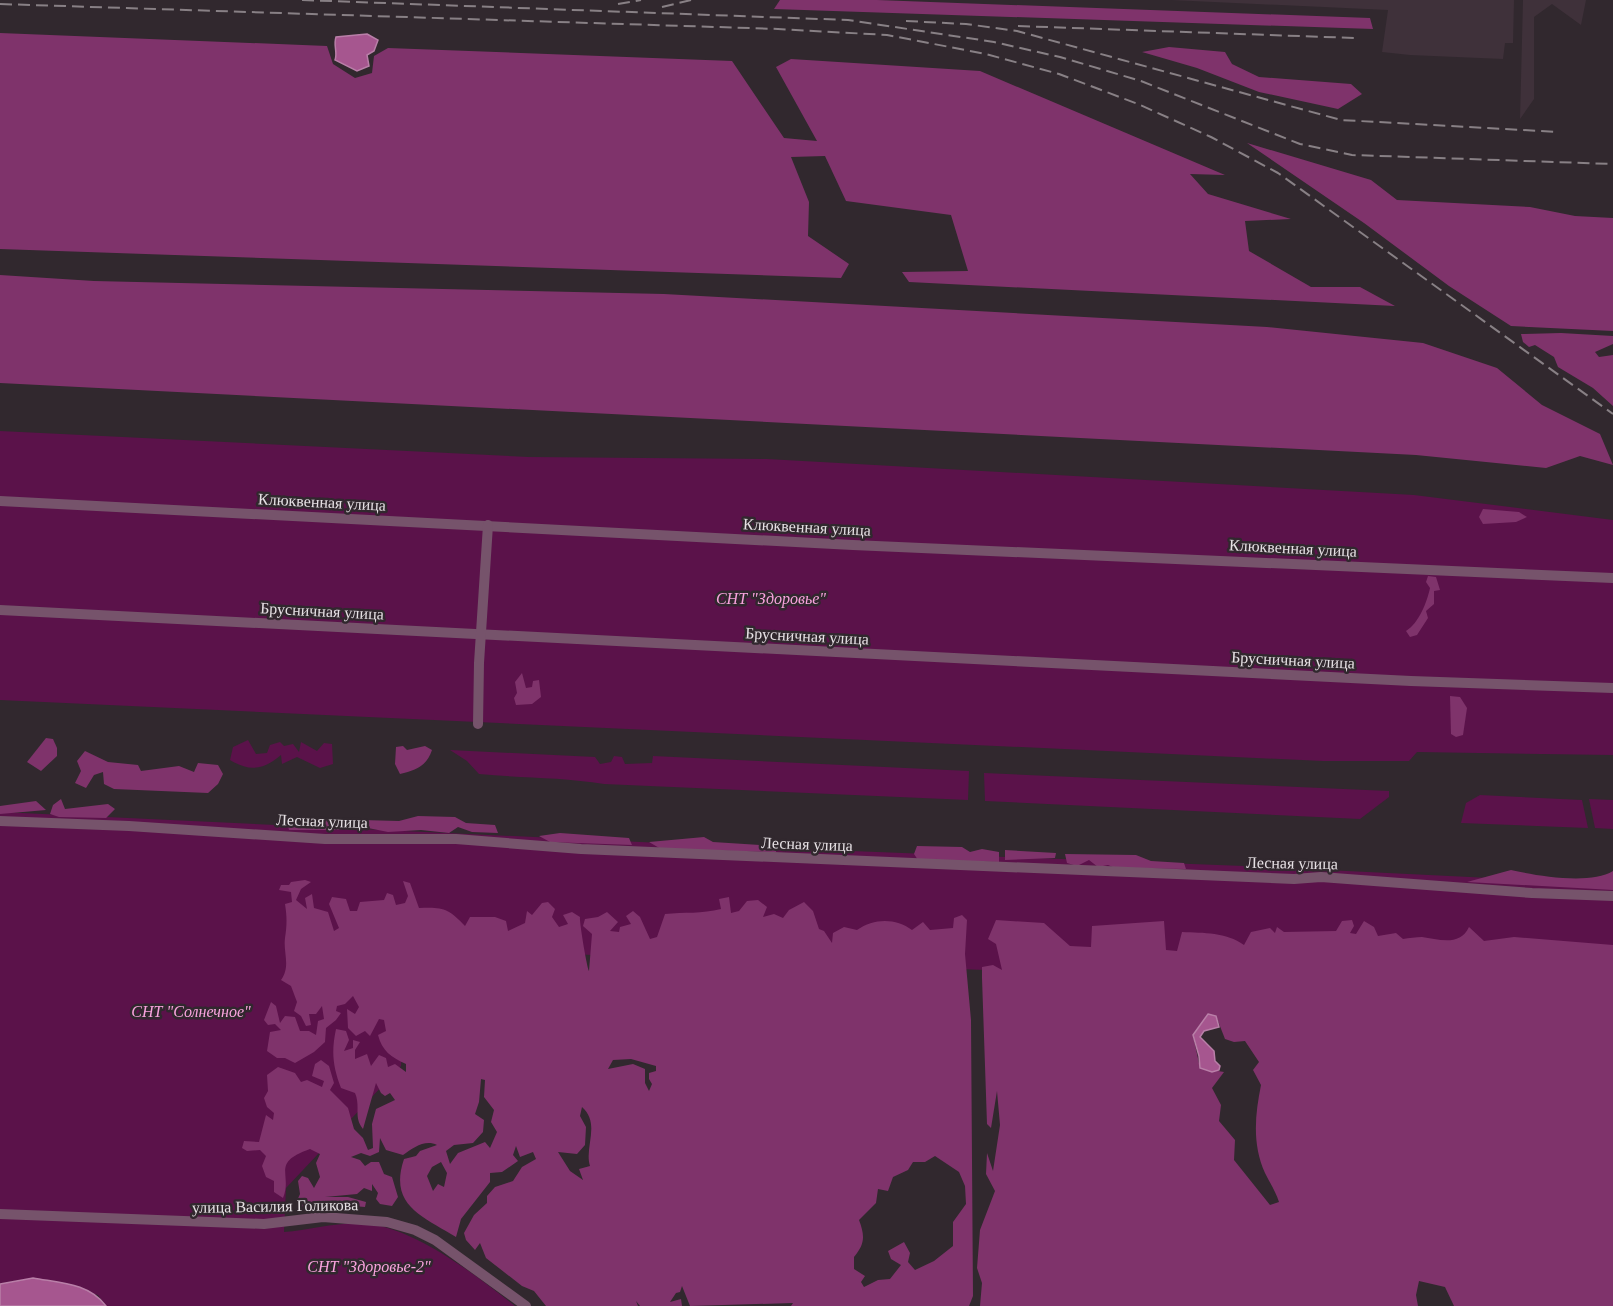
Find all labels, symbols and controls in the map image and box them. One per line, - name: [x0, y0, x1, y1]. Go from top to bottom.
- street label: Клюквенная улица: [258, 490, 386, 515]
- street label: Клюквенная улица: [743, 515, 871, 540]
- street label: Клюквенная улица: [1229, 536, 1357, 561]
- park label: СНТ "Здоровье": [716, 590, 826, 608]
- street label: Брусничная улица: [260, 599, 384, 624]
- street label: Брусничная улица: [745, 624, 869, 649]
- street label: Брусничная улица: [1231, 648, 1355, 673]
- street label: Лесная улица: [276, 811, 368, 832]
- street label: Лесная улица: [761, 834, 853, 855]
- street label: Лесная улица: [1246, 854, 1338, 873]
- park label: СНТ "Солнечное": [131, 1003, 251, 1020]
- street label: улица Василия Голикова: [192, 1196, 358, 1217]
- park label: СНТ "Здоровье-2": [307, 1258, 431, 1276]

